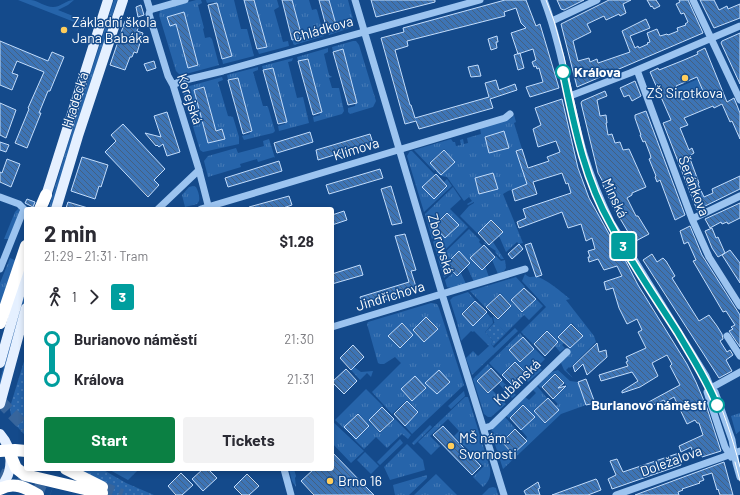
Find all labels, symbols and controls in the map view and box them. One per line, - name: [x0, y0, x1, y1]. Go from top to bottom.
- street label: Chládkova: [291, 12, 355, 45]
- place label: Základní škola Jana Babáka: [72, 13, 157, 46]
- marker: Základní škola Jana Babáka: [59, 25, 69, 35]
- place label: Králova: [574, 63, 621, 80]
- marker: Králova: [555, 64, 571, 80]
- street label: Hradecká: [58, 70, 92, 130]
- street label: Korejská: [174, 71, 207, 126]
- marker: ZŠ Sirotkova: [680, 73, 690, 83]
- place label: ZŠ Sirotkova: [647, 84, 723, 101]
- street label: Klímova: [331, 133, 381, 164]
- street label: Šeránkova: [675, 153, 714, 218]
- street label: Minská: [599, 175, 632, 220]
- street label: Zborovská: [425, 212, 458, 276]
- text: 2 min: [44, 220, 97, 246]
- text: $1.28: [280, 232, 314, 250]
- line badge: 3: [610, 233, 636, 259]
- text: 3: [619, 237, 627, 254]
- text: 21:29 – 21:31 · Tram: [44, 248, 148, 264]
- street label: Jindřichova: [353, 277, 426, 314]
- icon: walk: [44, 286, 66, 308]
- icon: forward: [83, 286, 105, 308]
- text: 3: [119, 288, 126, 305]
- text: 1: [72, 289, 77, 305]
- text: Burianovo náměstí: [74, 330, 197, 348]
- text: 21:30: [284, 331, 314, 347]
- street label: Kubánská: [489, 355, 544, 408]
- text: Králova: [74, 370, 124, 388]
- text: 21:31: [287, 371, 314, 387]
- place label: Burianovo náměstí: [591, 396, 707, 413]
- marker: Burianovo náměstí: [709, 397, 725, 413]
- button: Start: [44, 417, 175, 463]
- button: Tickets: [183, 417, 314, 463]
- place label: MŠ nám. Svornosti: [459, 429, 517, 462]
- marker: MŠ nám. Svornosti: [446, 441, 456, 451]
- street label: Doležalova: [638, 441, 704, 480]
- place label: Brno 16: [338, 472, 382, 489]
- marker: Brno 16: [325, 476, 335, 486]

